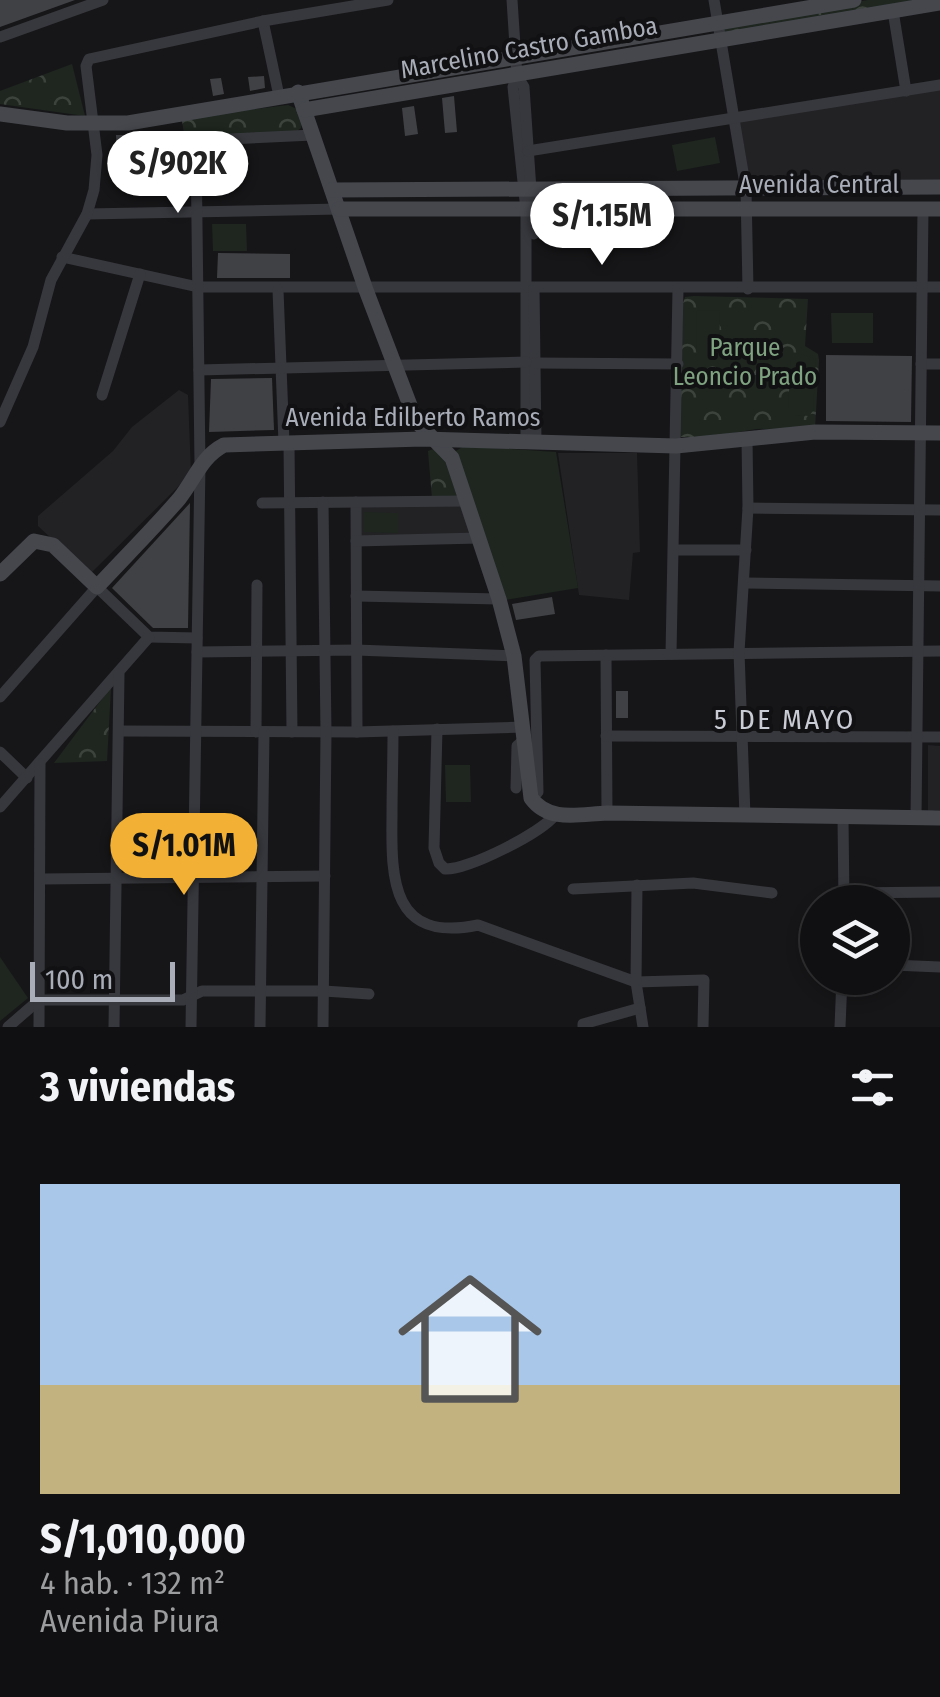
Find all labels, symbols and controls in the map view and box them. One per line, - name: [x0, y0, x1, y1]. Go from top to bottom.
- street label: Marcelino Castro Gamboa: [398, 11, 660, 85]
- pin: S/902K: [97, 131, 259, 216]
- text: S/902K: [129, 144, 227, 182]
- street label: Avenida Central: [739, 170, 899, 200]
- pin: S/1.15M: [510, 183, 694, 268]
- text: S/1.15M: [552, 196, 652, 234]
- park label: Parque Leoncio Prado: [673, 333, 817, 392]
- street label: Avenida Edilberto Ramos: [286, 403, 540, 433]
- district label: 5 DE MAYO: [714, 703, 856, 736]
- pin: S/1.01M: [92, 813, 276, 898]
- text: S/1.01M: [132, 826, 236, 864]
- map controls: [800, 885, 910, 995]
- button: layers: [800, 885, 910, 995]
- scale bar: [30, 957, 175, 1001]
- text: 100 m: [45, 963, 113, 996]
- icon: filters: [845, 1060, 900, 1115]
- text: 3 viviendas: [40, 1062, 235, 1112]
- icon: home: [380, 1249, 560, 1429]
- text: S/1,010,000: [40, 1514, 246, 1564]
- text: 4 hab. · 132 m²: [40, 1564, 225, 1602]
- text: Avenida Piura: [40, 1602, 219, 1640]

